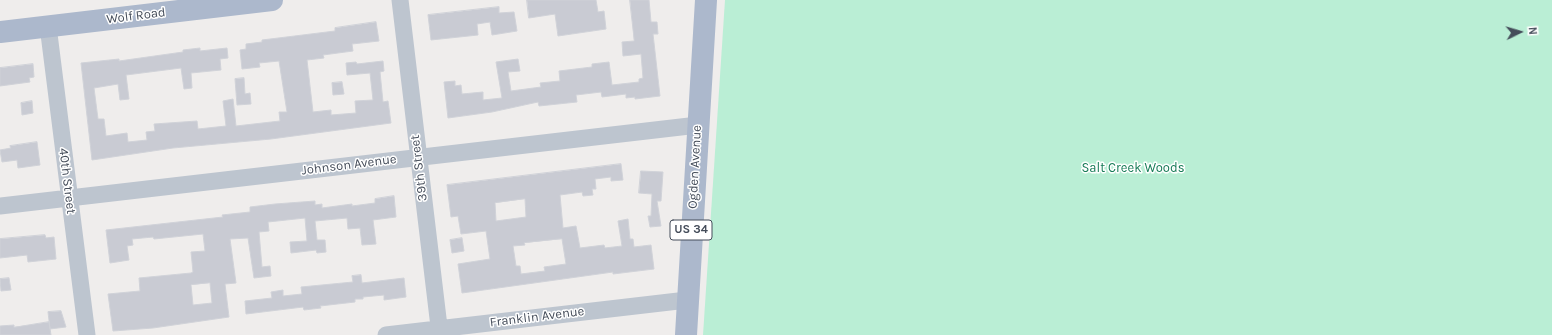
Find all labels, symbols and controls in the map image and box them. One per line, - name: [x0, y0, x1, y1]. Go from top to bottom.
- street label: Wolf Road: [106, 5, 166, 27]
- north arrow: [1500, 12, 1540, 52]
- text: N: [1526, 26, 1539, 35]
- street label: Ogden Avenue: [685, 125, 705, 209]
- street label: 39th Street: [407, 134, 431, 202]
- street label: 40th Street: [55, 147, 79, 215]
- street label: Johnson Avenue: [301, 151, 397, 179]
- park label: Salt Creek Woods: [1081, 160, 1185, 176]
- road number: US 34: [670, 220, 712, 240]
- street label: Franklin Avenue: [489, 303, 585, 331]

